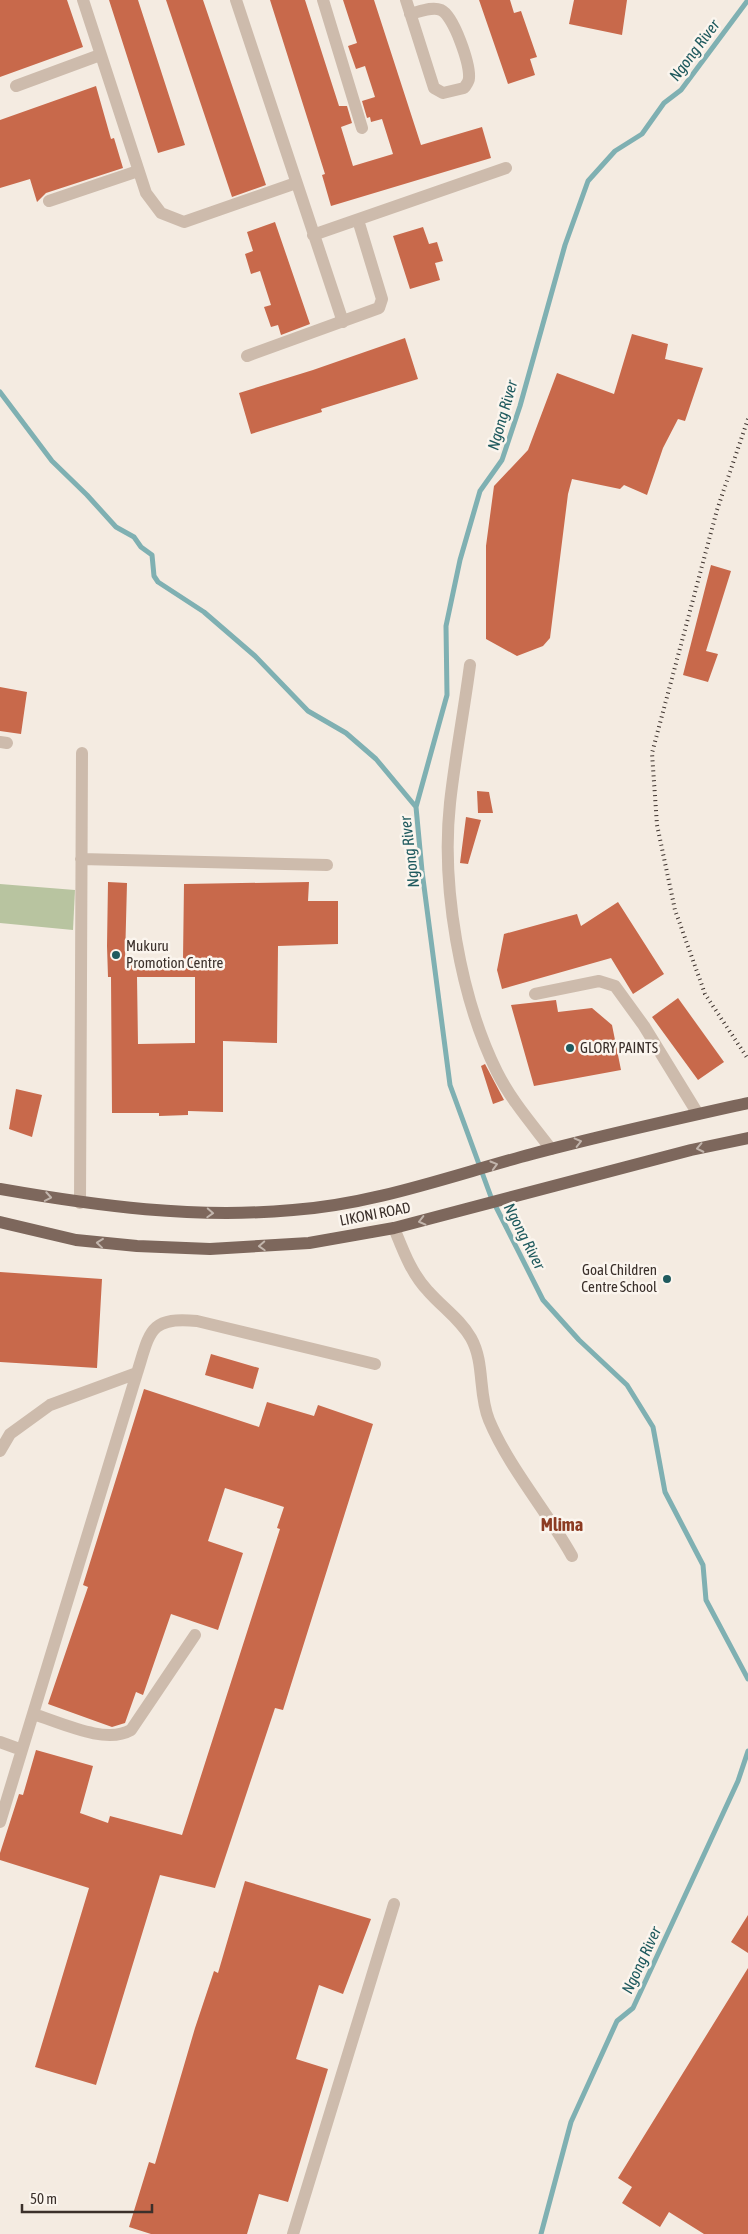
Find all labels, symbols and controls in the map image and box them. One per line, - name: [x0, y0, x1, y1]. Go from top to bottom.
- water label: Ngong River: [665, 15, 724, 85]
- water label: Ngong River: [483, 377, 522, 452]
- water label: Ngong River: [396, 814, 423, 889]
- place label: Mukuru Promotion Centre: [126, 937, 223, 971]
- marker: Mukuru Promotion Centre: [110, 949, 122, 961]
- place label: GLORY PAINTS: [580, 1039, 658, 1056]
- marker: GLORY PAINTS: [564, 1042, 576, 1054]
- one-way arrow: [573, 1137, 582, 1148]
- one-way arrow: [696, 1142, 705, 1152]
- one-way arrow: [490, 1160, 498, 1170]
- one-way arrow: [44, 1192, 52, 1202]
- street label: LIKONI ROAD: [338, 1198, 412, 1229]
- water label: Ngong River: [500, 1200, 550, 1274]
- one-way arrow: [206, 1208, 214, 1218]
- one-way arrow: [417, 1215, 426, 1226]
- one-way arrow: [95, 1237, 103, 1248]
- one-way arrow: [257, 1241, 265, 1252]
- place label: Goal Children Centre School: [581, 1261, 657, 1295]
- marker: Goal Children Centre School: [661, 1273, 673, 1285]
- district label: Mlima: [541, 1514, 583, 1535]
- water label: Ngong River: [618, 1923, 666, 1997]
- scale bar: [22, 2182, 152, 2214]
- text: 50 m: [30, 2190, 57, 2207]

